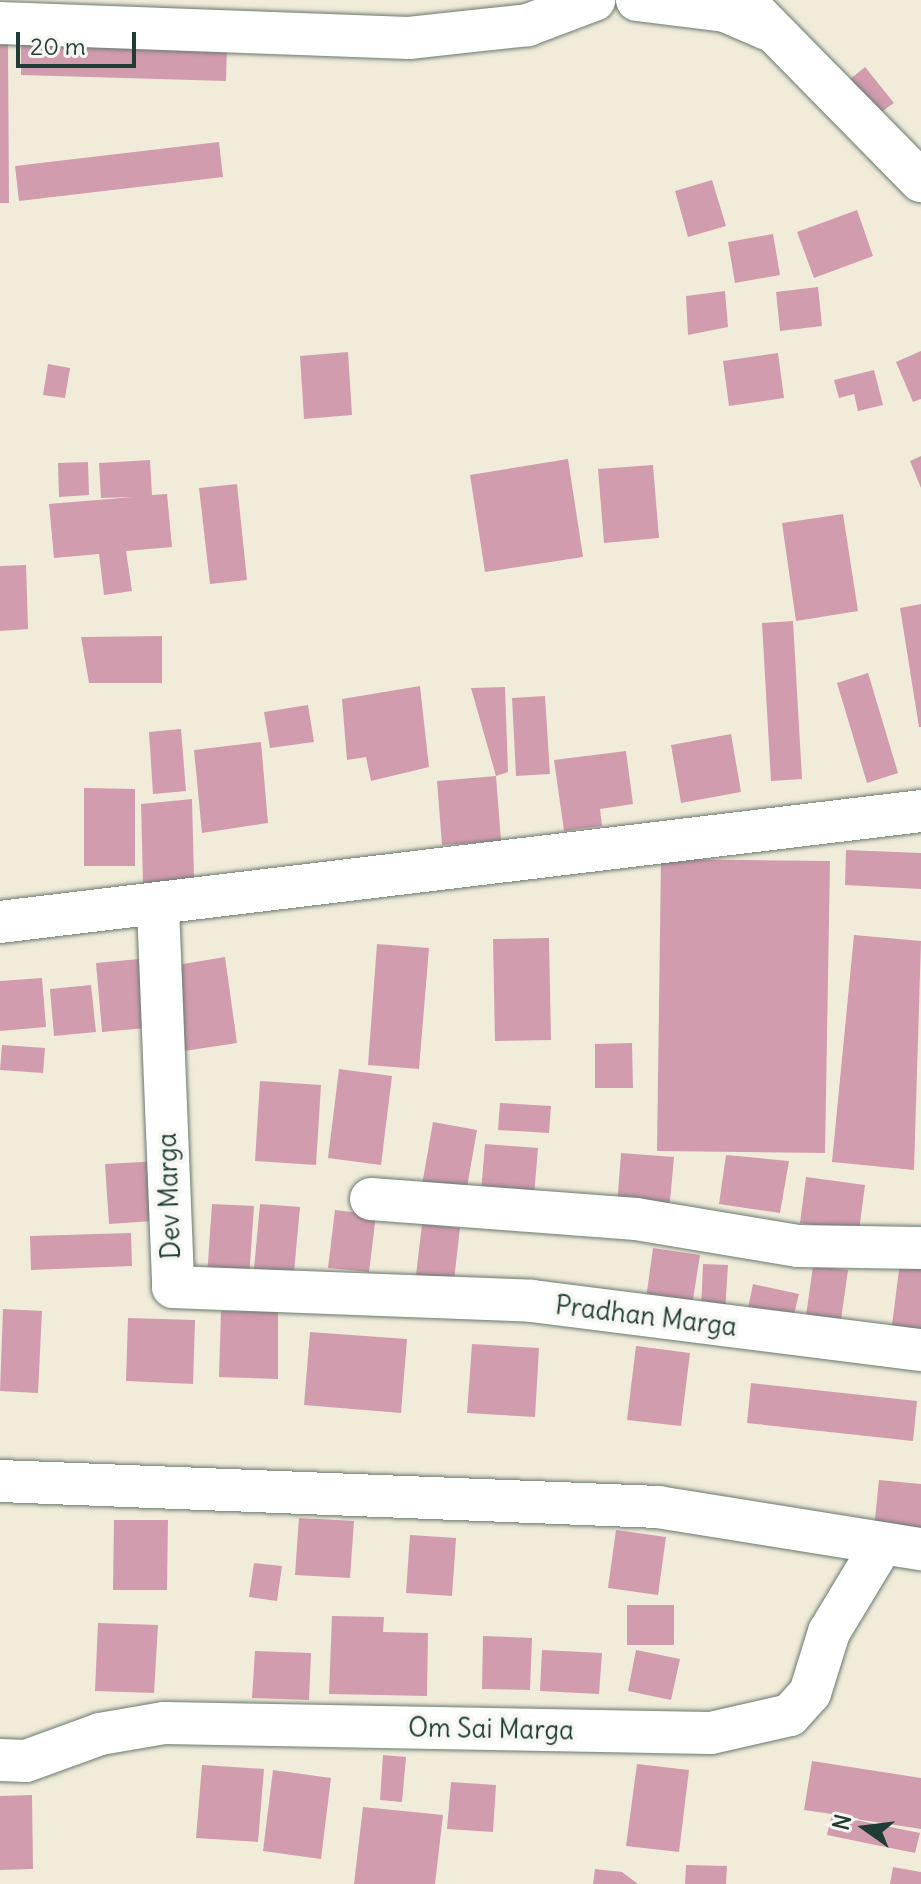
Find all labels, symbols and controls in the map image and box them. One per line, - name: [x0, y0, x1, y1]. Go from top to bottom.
- scale bar: [20, 16, 140, 66]
- text: 20 m: [30, 31, 86, 61]
- street label: Dev Marga: [151, 1132, 187, 1260]
- street label: Pradhan Marga: [554, 1289, 738, 1343]
- street label: Om Sai Marga: [408, 1712, 574, 1746]
- north arrow: [825, 1788, 905, 1868]
- text: N: [826, 1811, 857, 1833]

